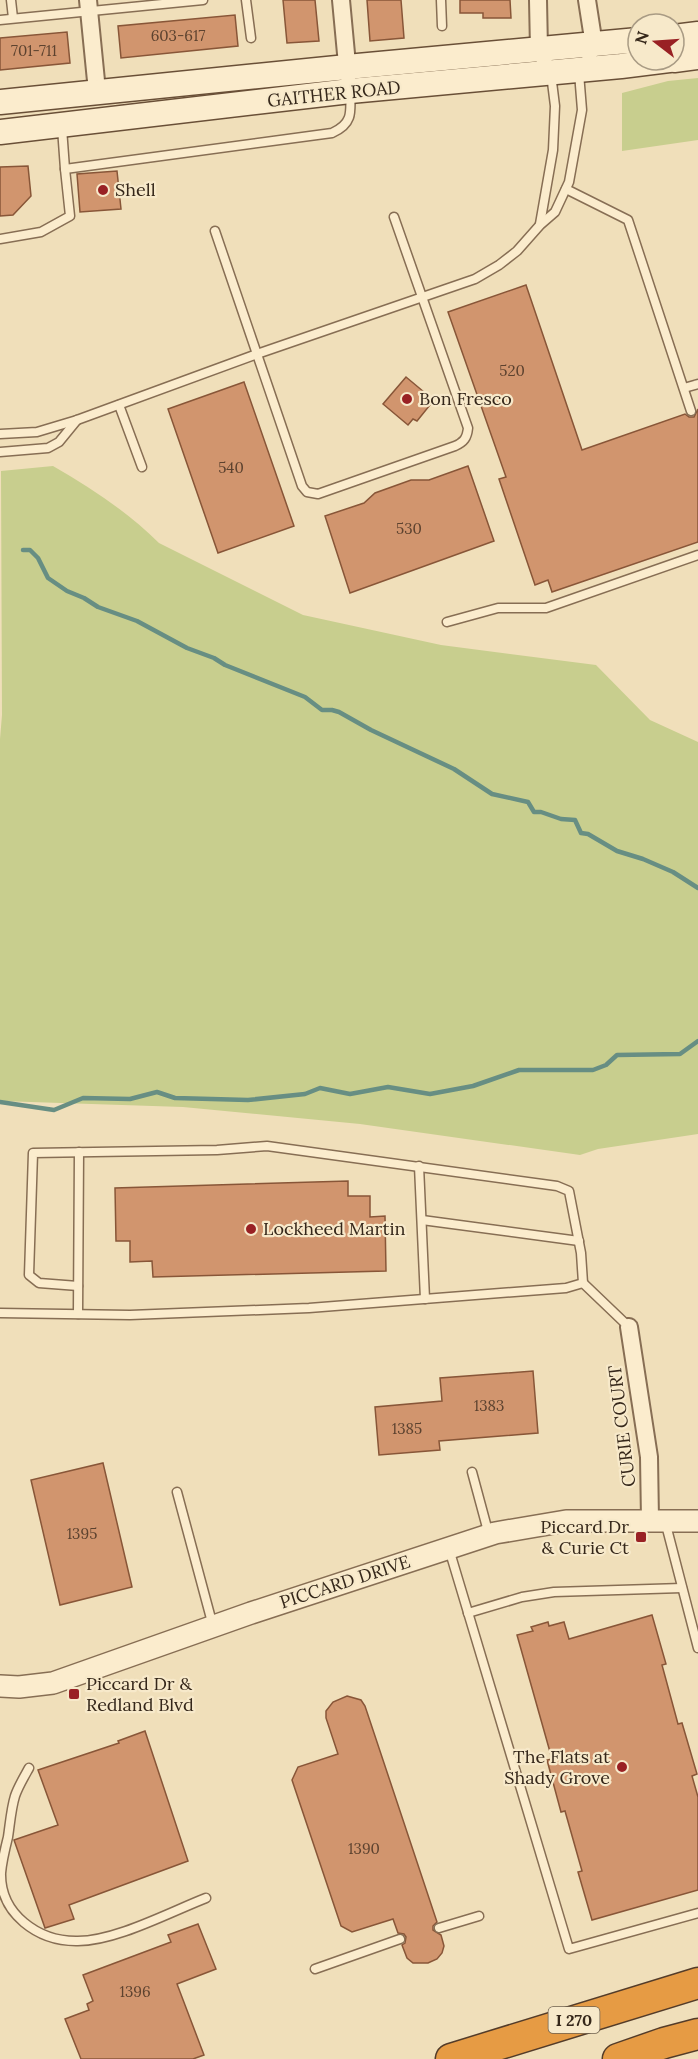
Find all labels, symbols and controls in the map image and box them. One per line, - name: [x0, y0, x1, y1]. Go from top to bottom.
- north arrow: [626, 12, 686, 72]
- house number: 603-617: [151, 26, 205, 45]
- text: N: [630, 29, 653, 46]
- house number: 701-711: [11, 41, 57, 60]
- street label: GAITHER ROAD: [266, 75, 402, 112]
- place label: Shell: [115, 178, 156, 201]
- marker: Shell: [96, 183, 110, 197]
- house number: 520: [499, 361, 525, 380]
- place label: Bon Fresco: [419, 387, 512, 410]
- marker: Bon Fresco: [400, 392, 414, 406]
- house number: 540: [218, 458, 244, 477]
- house number: 530: [396, 519, 422, 538]
- place label: Lockheed Martin: [263, 1217, 406, 1240]
- marker: Lockheed Martin: [244, 1222, 258, 1236]
- street label: CURIE COURT: [603, 1363, 640, 1488]
- house number: 1383: [474, 1396, 504, 1415]
- house number: 1385: [392, 1419, 422, 1438]
- place label: Piccard Dr & Curie Ct: [540, 1515, 629, 1559]
- house number: 1395: [67, 1524, 97, 1543]
- marker: Piccard Dr & Curie Ct: [634, 1530, 648, 1544]
- street label: PICCARD DRIVE: [277, 1550, 413, 1613]
- place label: Piccard Dr & Redland Blvd: [86, 1672, 194, 1716]
- marker: Piccard Dr & Redland Blvd: [67, 1687, 81, 1701]
- place label: The Flats at Shady Grove: [504, 1745, 610, 1789]
- marker: The Flats at Shady Grove: [615, 1760, 629, 1774]
- house number: 1390: [348, 1839, 380, 1858]
- house number: 1396: [119, 1982, 151, 2001]
- road number: I 270: [548, 2007, 600, 2033]

